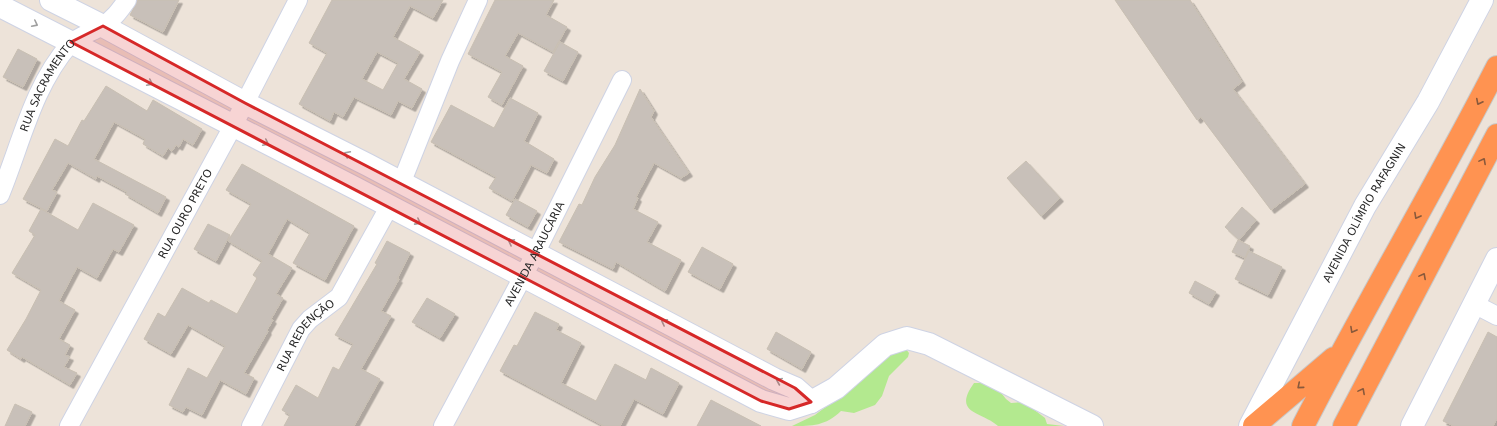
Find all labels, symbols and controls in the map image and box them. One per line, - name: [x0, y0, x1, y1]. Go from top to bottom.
- one-way arrow: [30, 19, 38, 27]
- street label: RUA SACRAMENTO: [18, 36, 78, 133]
- one-way arrow: [146, 78, 153, 86]
- one-way arrow: [1476, 98, 1484, 105]
- one-way arrow: [262, 138, 269, 146]
- street label: AVENIDA OLÍMPIO RAFAGNIN: [1320, 141, 1409, 285]
- one-way arrow: [344, 151, 351, 159]
- one-way arrow: [1478, 158, 1486, 165]
- street label: RUA OURO PRETO: [156, 167, 215, 261]
- street label: AVENIDA ARAUCÁRIA: [502, 199, 567, 309]
- one-way arrow: [1414, 212, 1421, 219]
- one-way arrow: [414, 217, 422, 225]
- one-way arrow: [508, 239, 515, 247]
- one-way arrow: [1418, 273, 1426, 281]
- street label: RUA REDENÇÃO: [274, 297, 337, 374]
- one-way arrow: [660, 319, 668, 326]
- one-way arrow: [1351, 326, 1358, 333]
- one-way arrow: [776, 378, 784, 386]
- one-way arrow: [1298, 382, 1305, 389]
- one-way arrow: [1358, 388, 1365, 396]

